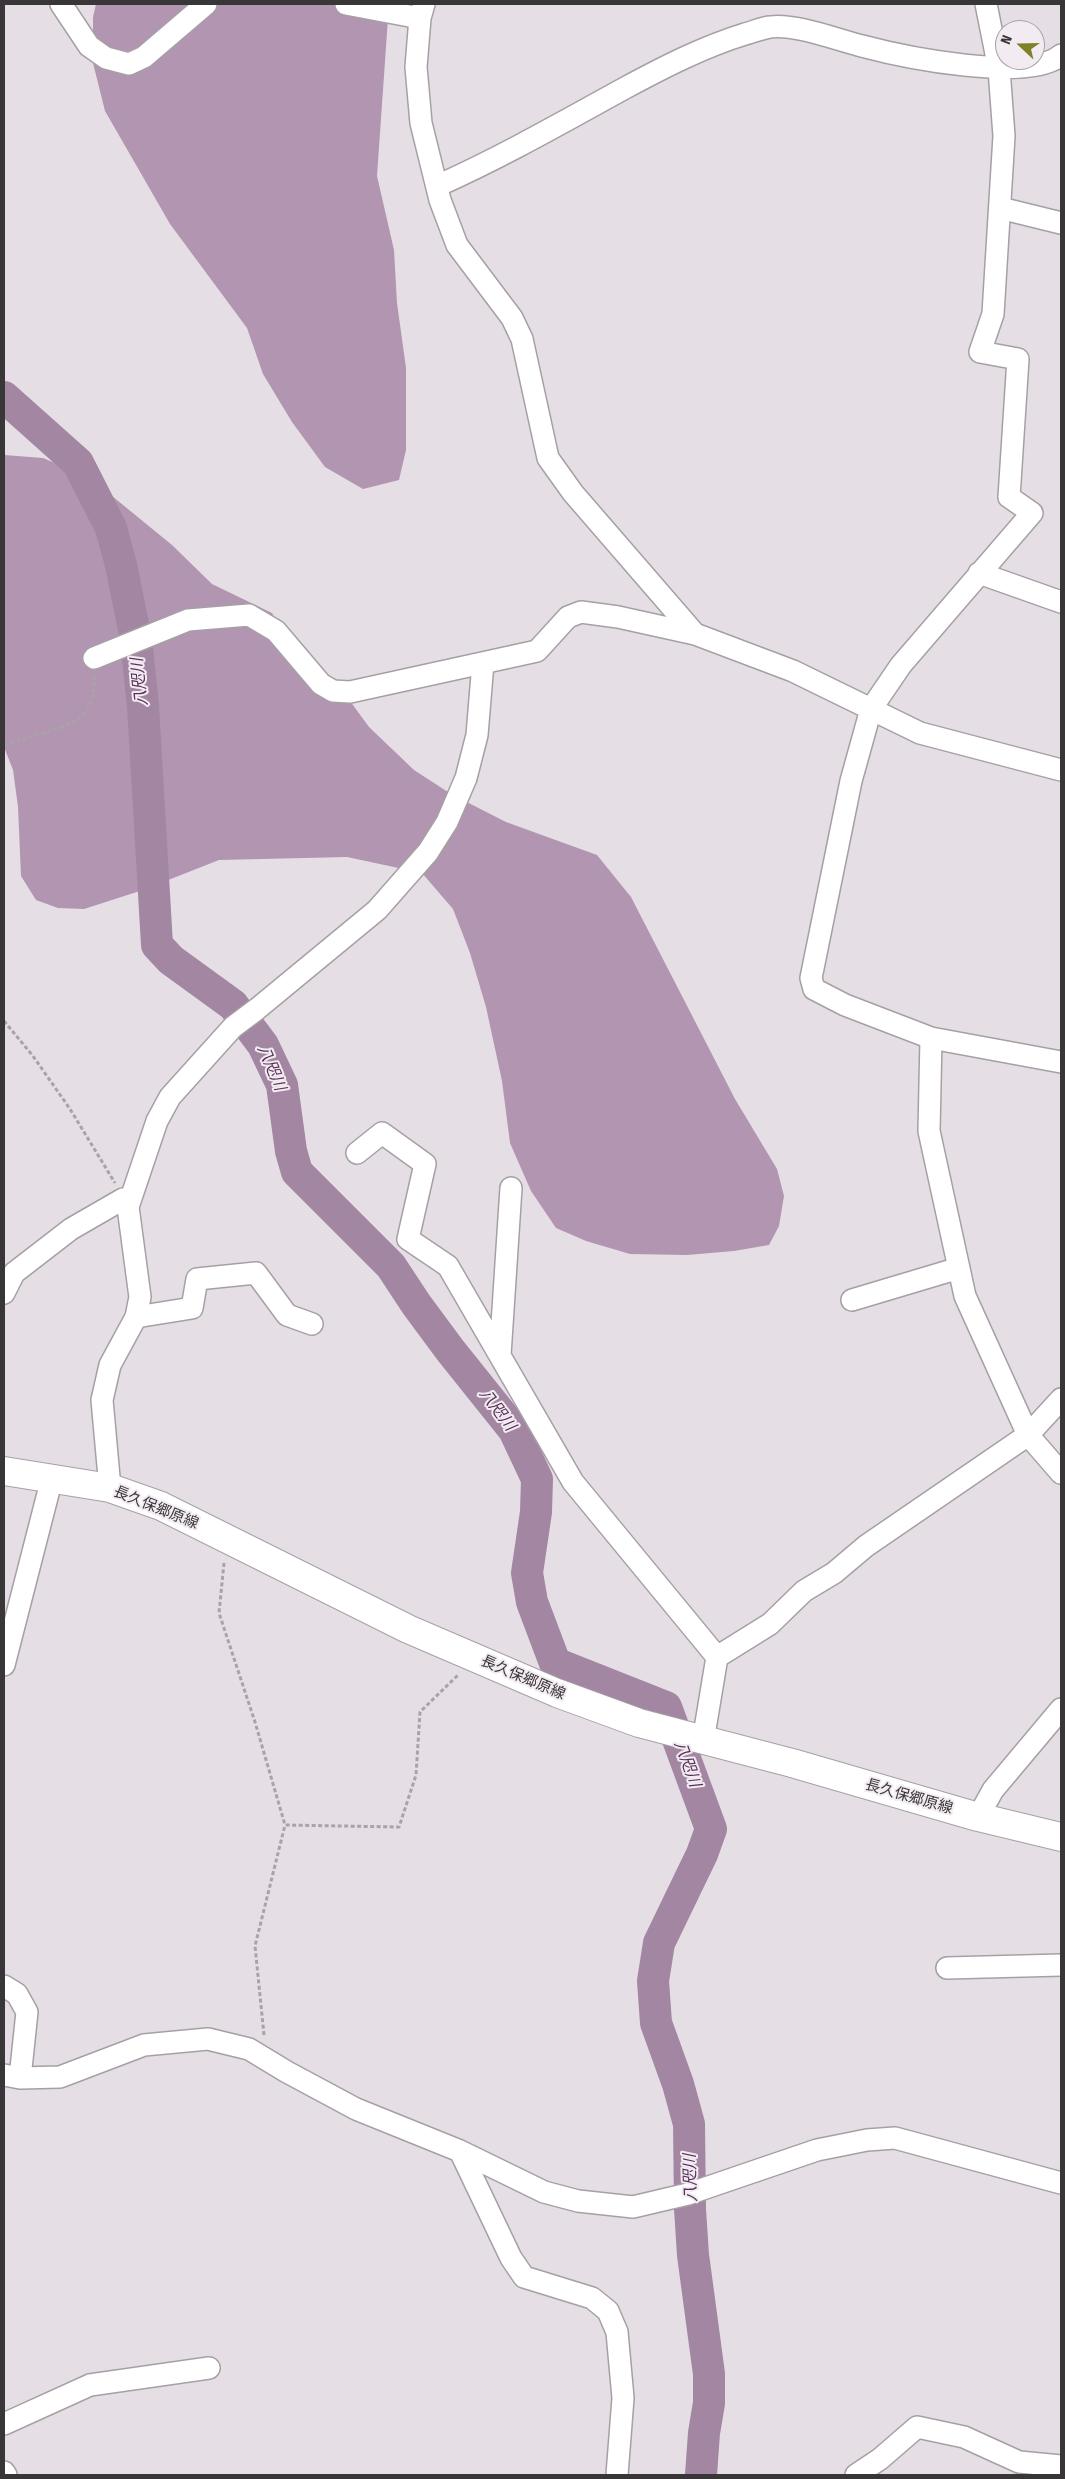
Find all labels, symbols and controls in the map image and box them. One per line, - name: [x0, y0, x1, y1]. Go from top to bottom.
- north arrow: [995, 20, 1045, 70]
- text: N: [997, 33, 1016, 47]
- water label: 八咫川: [128, 657, 152, 707]
- water label: 八咫川: [253, 1042, 289, 1094]
- water label: 八咫川: [475, 1385, 519, 1435]
- street label: 長久保郷原線: [111, 1483, 201, 1533]
- street label: 長久保郷原線: [478, 1652, 568, 1704]
- water label: 八咫川: [670, 1738, 704, 1790]
- street label: 長久保郷原線: [863, 1776, 955, 1818]
- water label: 八咫川: [681, 2154, 701, 2202]

